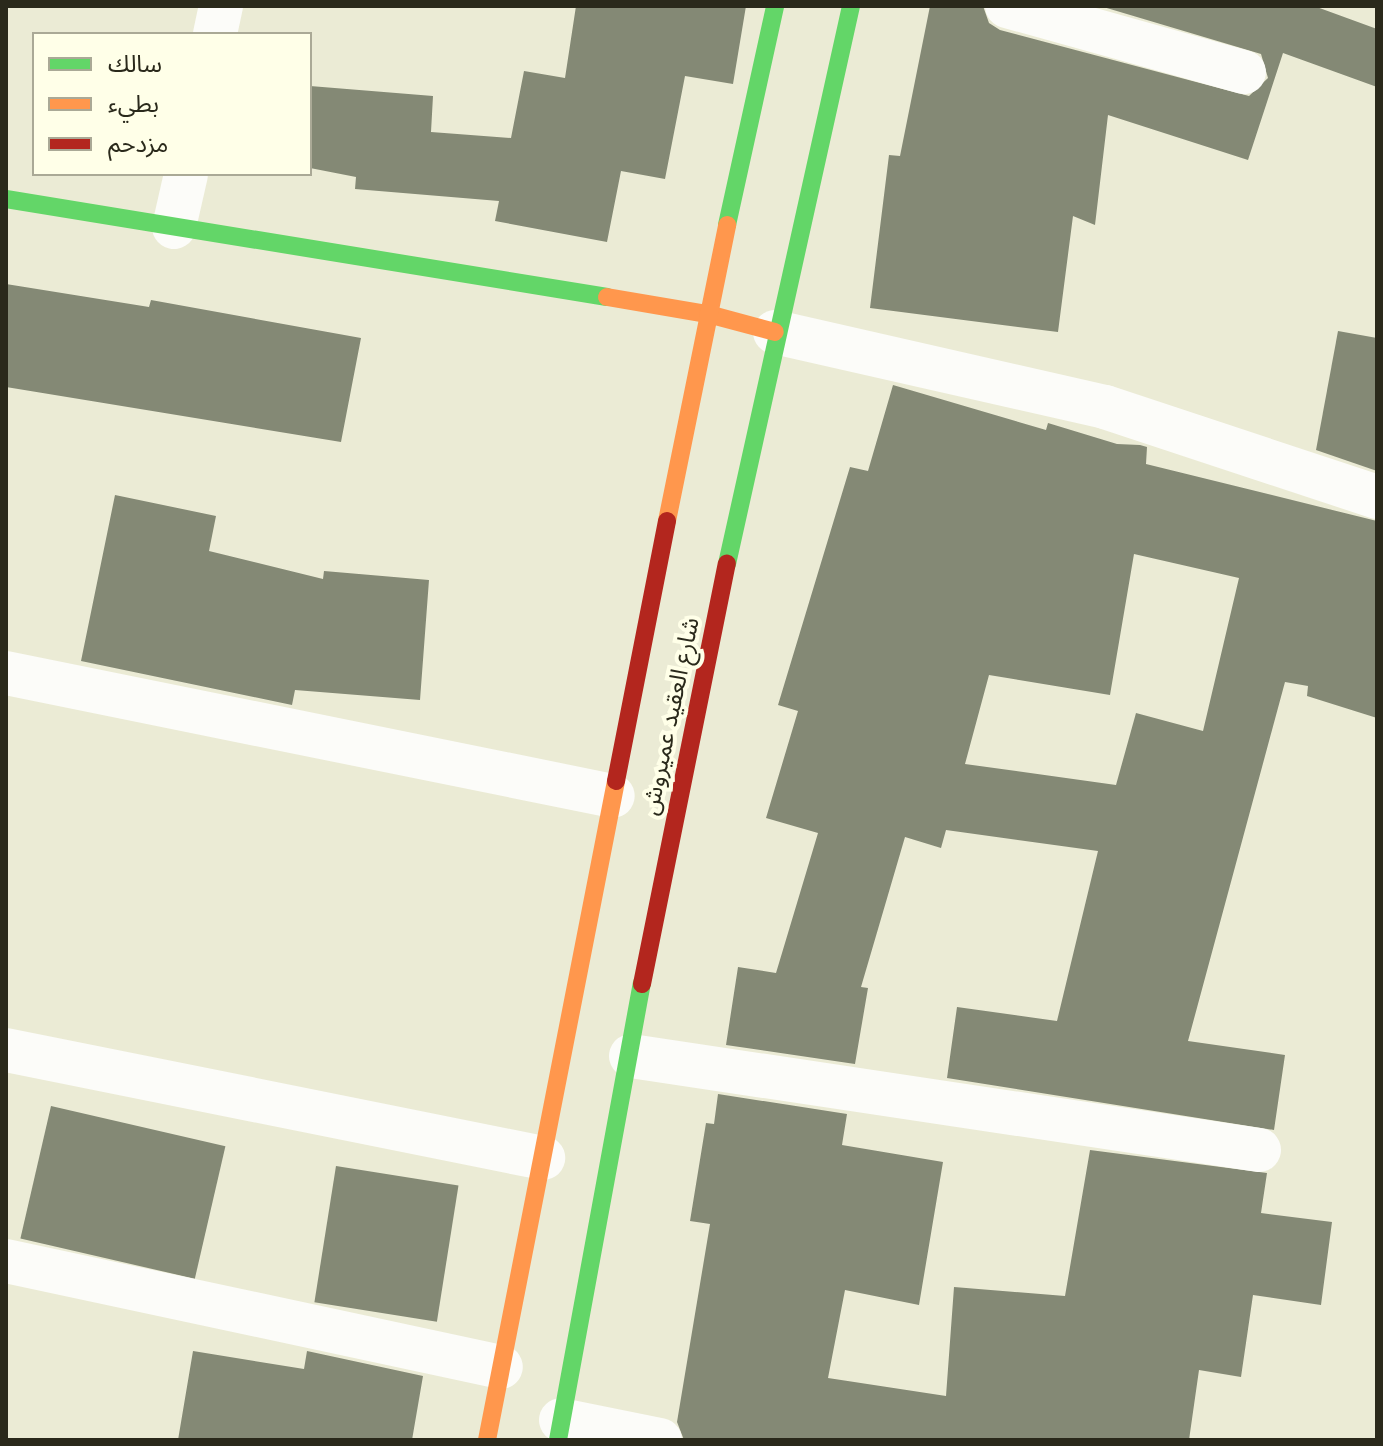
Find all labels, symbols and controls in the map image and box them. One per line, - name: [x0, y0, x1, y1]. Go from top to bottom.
- legend: [32, 32, 312, 176]
- text: سالك: [108, 48, 162, 79]
- text: بطيء: [108, 88, 159, 119]
- text: مزدحم: [108, 128, 168, 159]
- street label: شارع العقيد عميروش: [635, 615, 705, 817]

